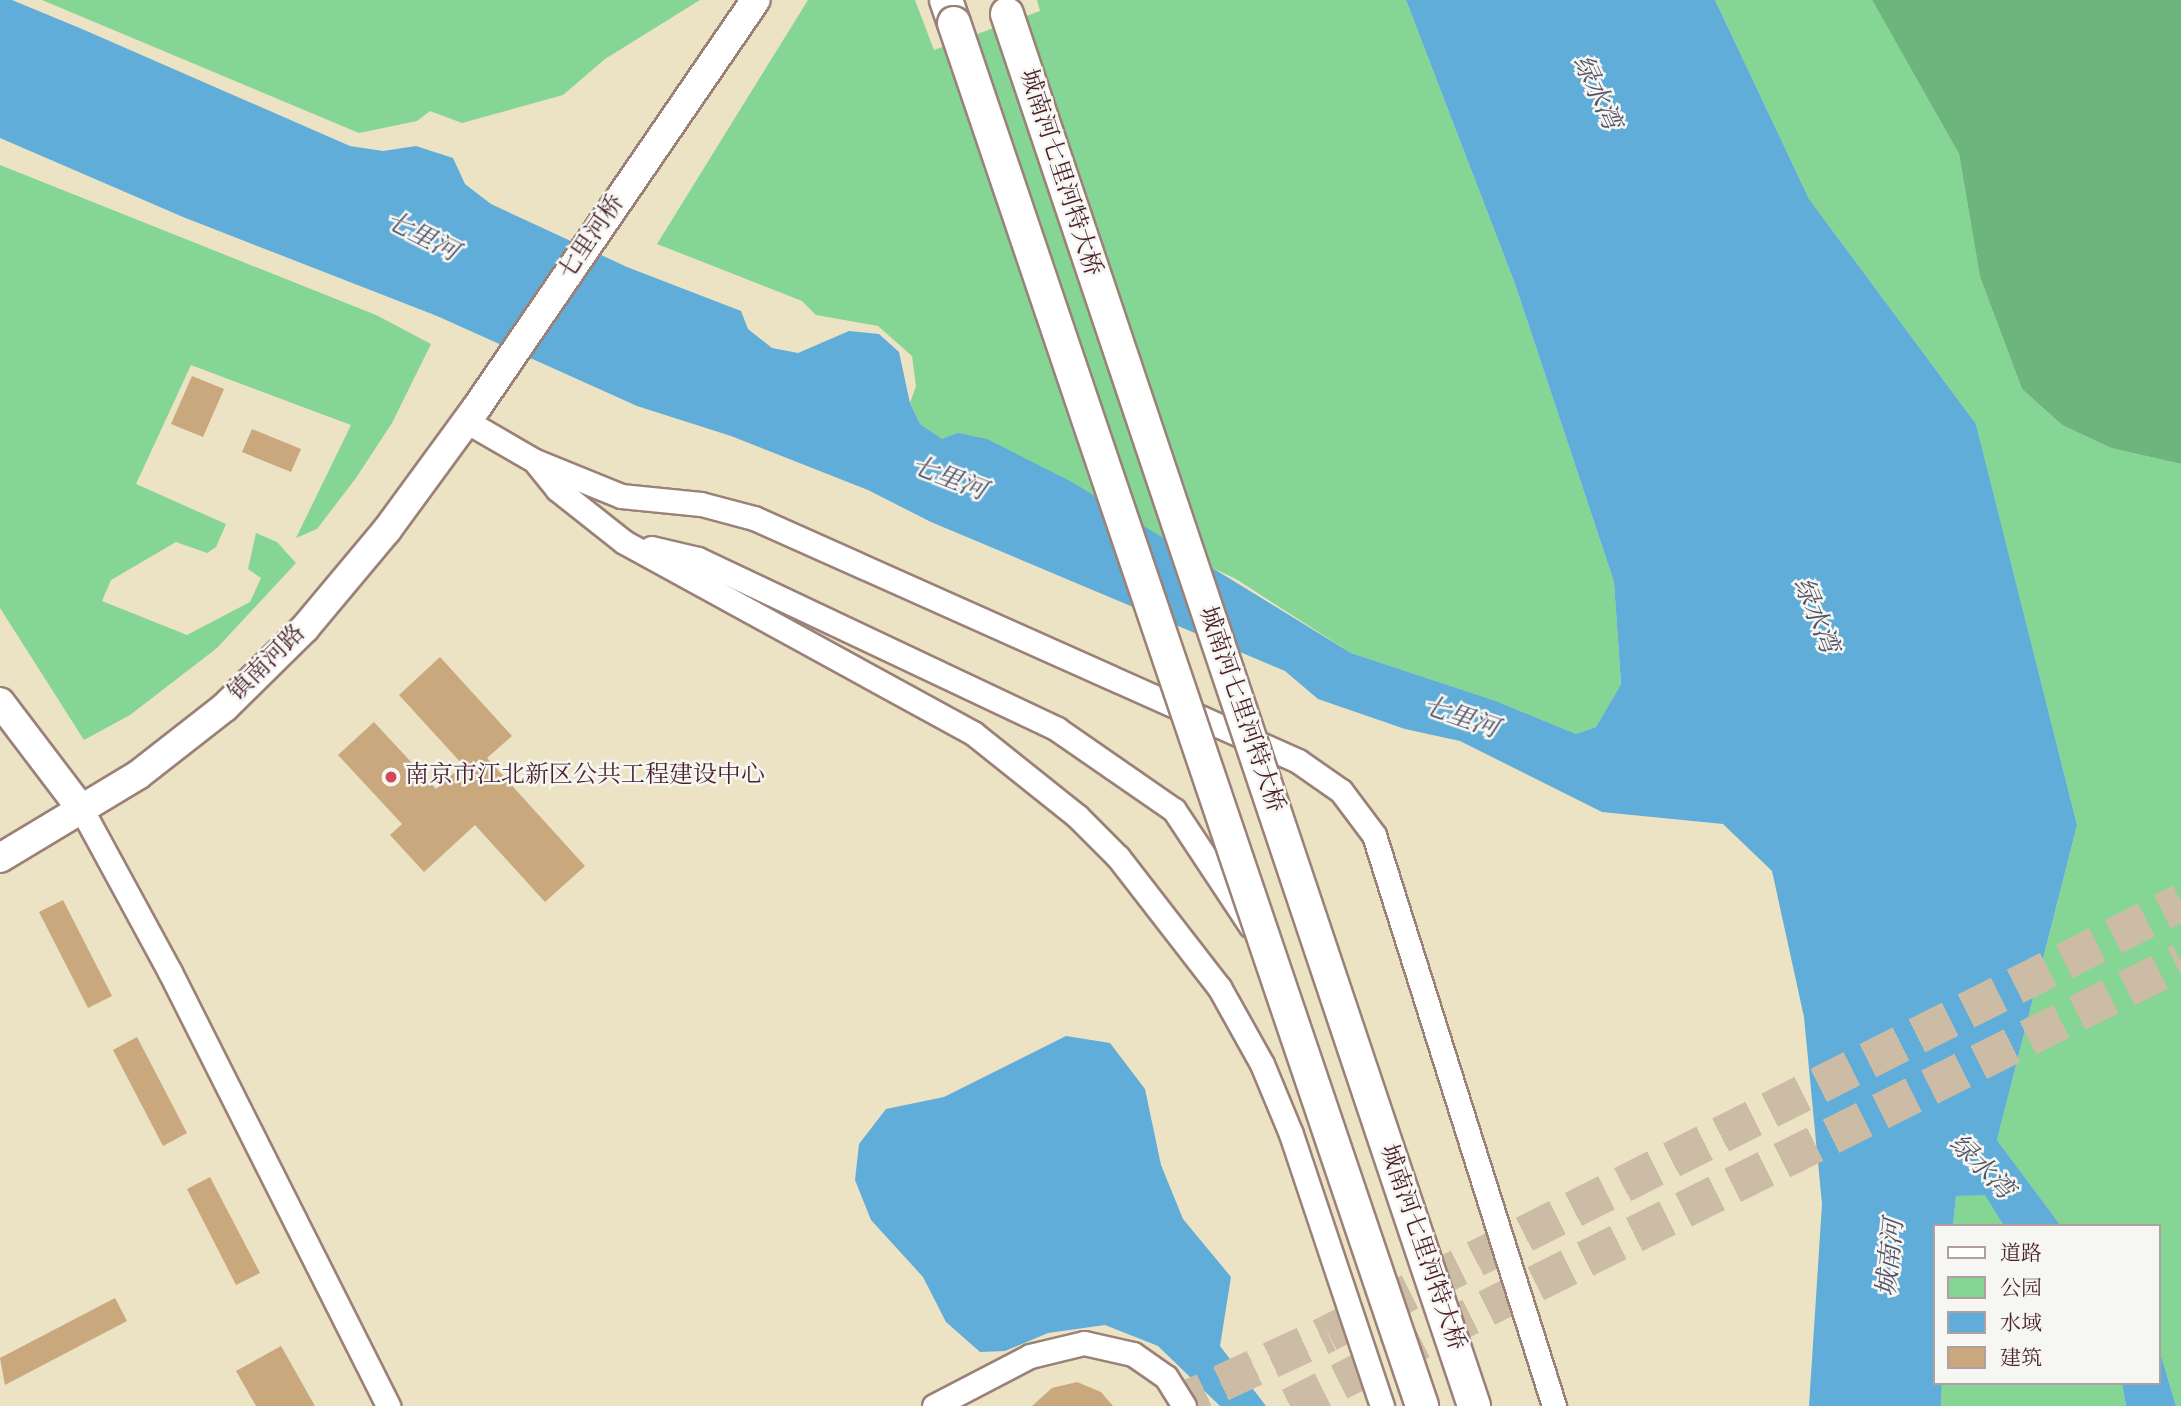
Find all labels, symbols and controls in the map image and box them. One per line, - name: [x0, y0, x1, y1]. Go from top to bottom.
- water label: 绿水湾: [1564, 51, 1626, 135]
- street label: 城南河七里河特大桥: [1012, 66, 1106, 280]
- street label: 七里河桥: [554, 190, 632, 286]
- water label: 七里河: [379, 206, 463, 270]
- water label: 七里河: [906, 451, 990, 509]
- water label: 绿水湾: [1785, 574, 1843, 658]
- street label: 城南河七里河特大桥: [1191, 603, 1289, 817]
- street label: 镇南河路: [224, 620, 312, 708]
- water label: 七里河: [1418, 692, 1502, 746]
- place label: 南京市江北新区公共工程建设中心: [405, 763, 765, 791]
- marker: 南京市江北新区公共工程建设中心: [383, 769, 399, 785]
- water label: 绿水湾: [1941, 1129, 2019, 1207]
- street label: 城南河七里河特大桥: [1372, 1141, 1470, 1355]
- water label: 城南河: [1872, 1218, 1912, 1298]
- legend: [1932, 1224, 2160, 1385]
- text: 道路: [2000, 1240, 2042, 1270]
- text: 公园: [2000, 1275, 2042, 1305]
- text: 水域: [2000, 1310, 2042, 1340]
- text: 建筑: [2000, 1345, 2042, 1375]

